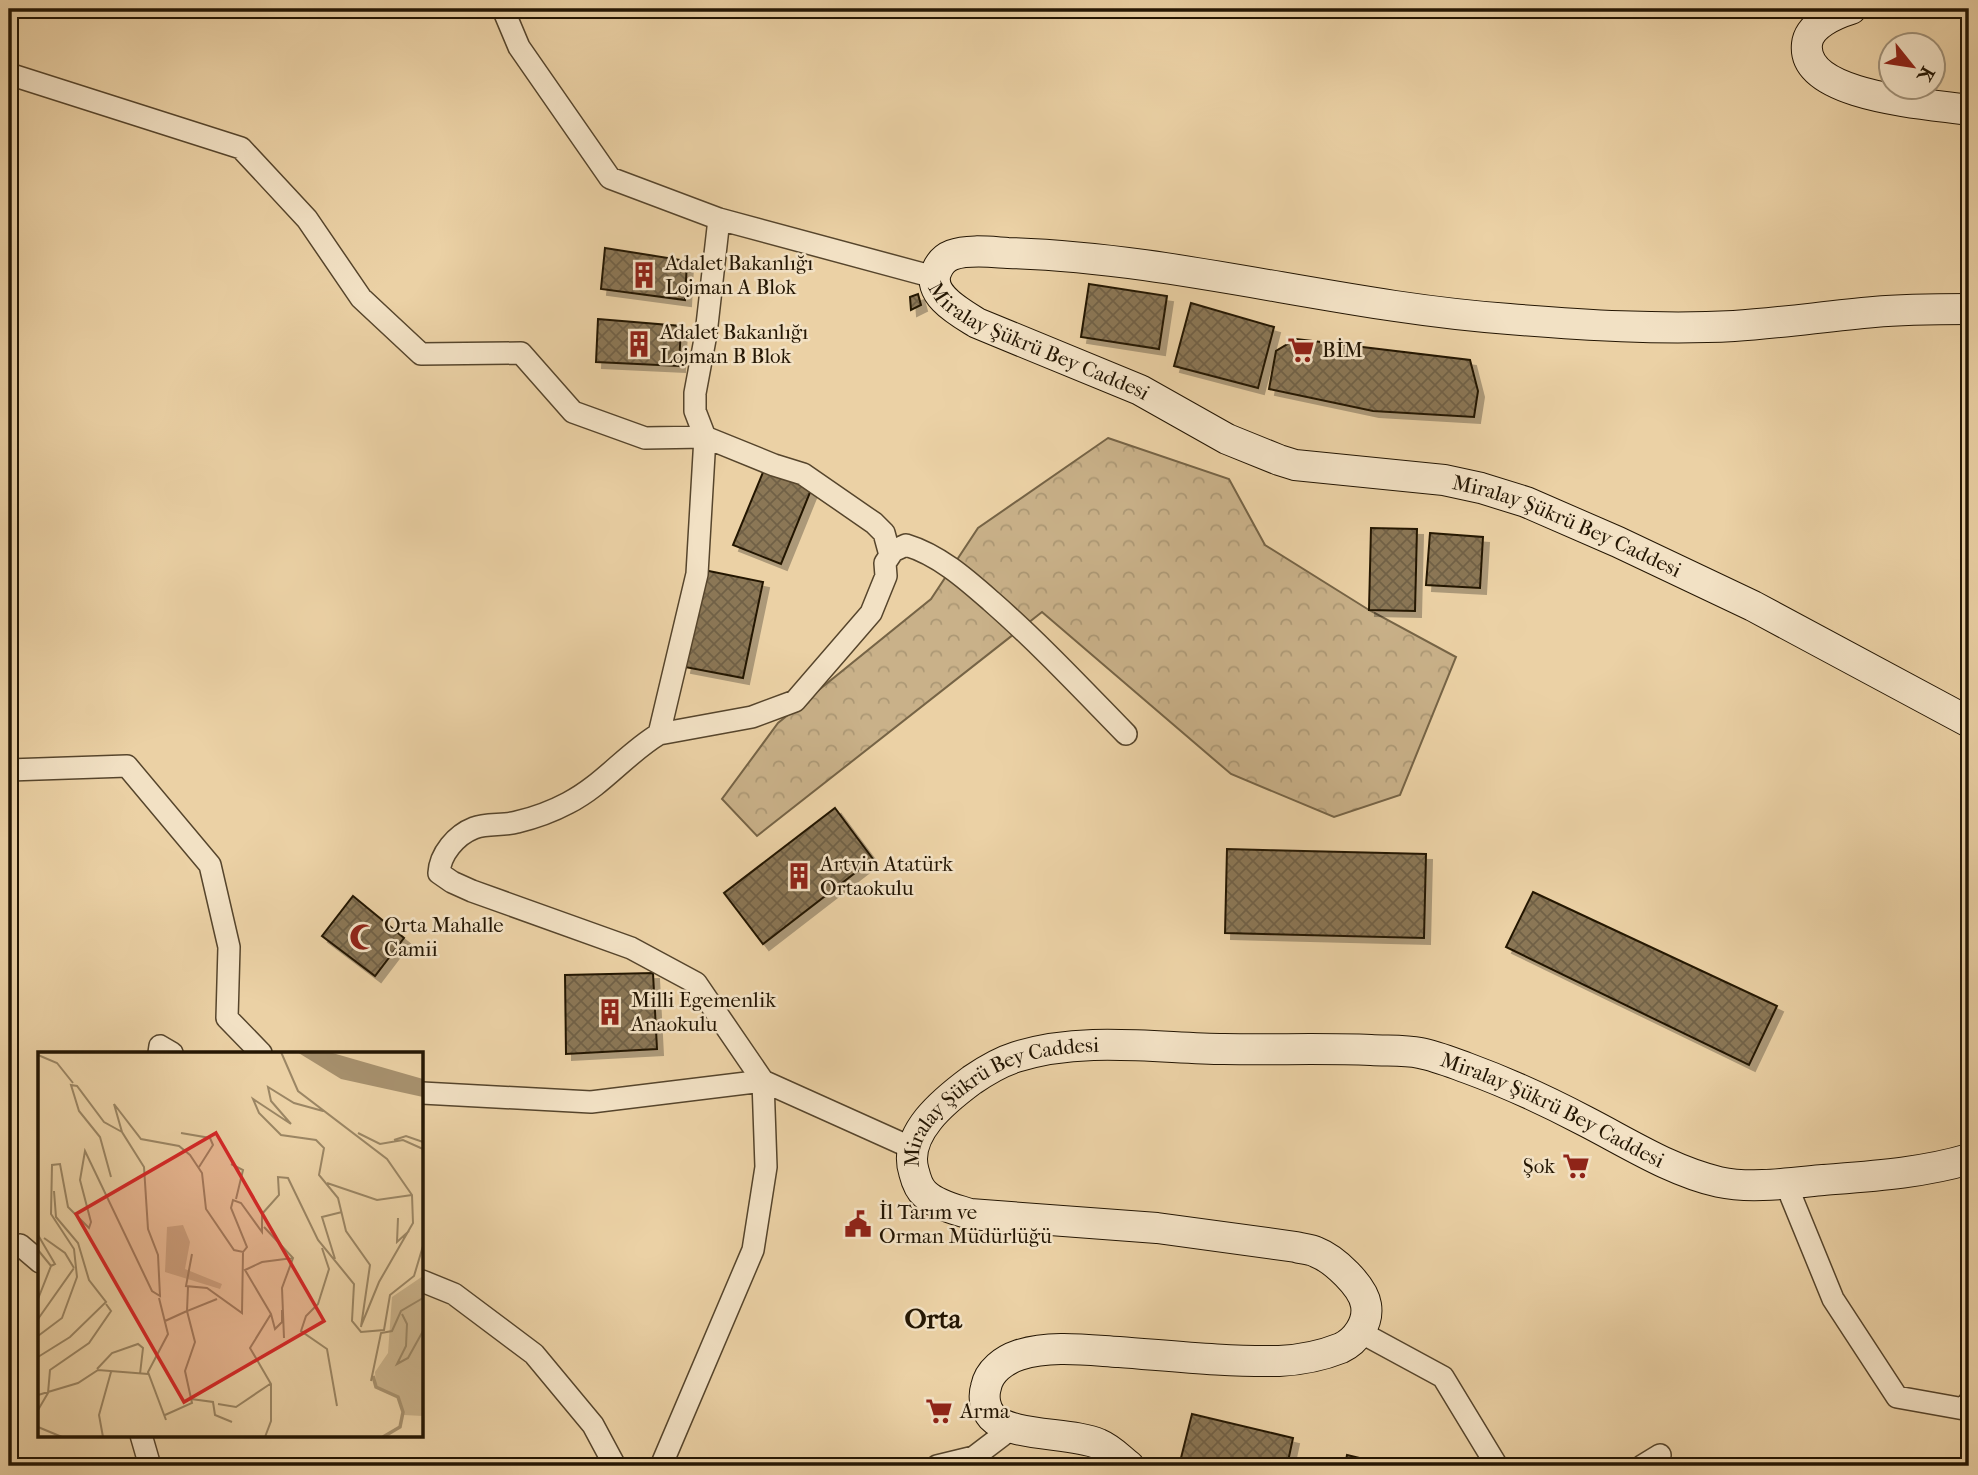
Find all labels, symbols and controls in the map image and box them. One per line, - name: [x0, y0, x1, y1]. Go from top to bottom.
- north arrow: [1876, 32, 1946, 102]
- text: K: [1912, 63, 1939, 87]
- place label: Adalet Bakanlığı Lojman A Blok: [664, 251, 813, 299]
- building icon: Adalet Bakanlığı Lojman A Blok: [629, 260, 659, 290]
- street label: Miralay Şükrü Bey Caddesi: [923, 278, 1154, 405]
- place label: Adalet Bakanlığı Lojman B Blok: [659, 320, 808, 368]
- building icon: Adalet Bakanlığı Lojman B Blok: [624, 329, 654, 359]
- supermarket icon: BİM: [1286, 335, 1316, 365]
- place label: BİM: [1322, 338, 1363, 362]
- street label: Miralay Şükrü Bey Caddesi: [1450, 470, 1685, 582]
- place label: Artvin Atatürk Ortaokulu: [819, 852, 953, 900]
- building icon: Artvin Atatürk Ortaokulu: [784, 861, 814, 891]
- place label: Orta Mahalle Camii: [384, 913, 504, 961]
- mosque icon: Orta Mahalle Camii: [348, 922, 378, 952]
- place label: Milli Egemenlik Anaokulu: [630, 988, 776, 1036]
- building icon: Milli Egemenlik Anaokulu: [595, 997, 625, 1027]
- street label: Miralay Şükrü Bey Caddesi: [900, 1033, 1099, 1167]
- street label: Miralay Şükrü Bey Caddesi: [1437, 1047, 1668, 1173]
- inset map: [38, 1052, 424, 1436]
- supermarket icon: Şok: [1561, 1151, 1591, 1181]
- place label: Şok: [1523, 1154, 1555, 1178]
- place label: İl Tarım ve Orman Müdürlüğü: [879, 1200, 1052, 1248]
- public building icon: İl Tarım ve Orman Müdürlüğü: [843, 1209, 873, 1239]
- district label: Orta: [904, 1302, 963, 1335]
- supermarket icon: Arma: [924, 1396, 954, 1426]
- place label: Arma: [959, 1399, 1010, 1423]

